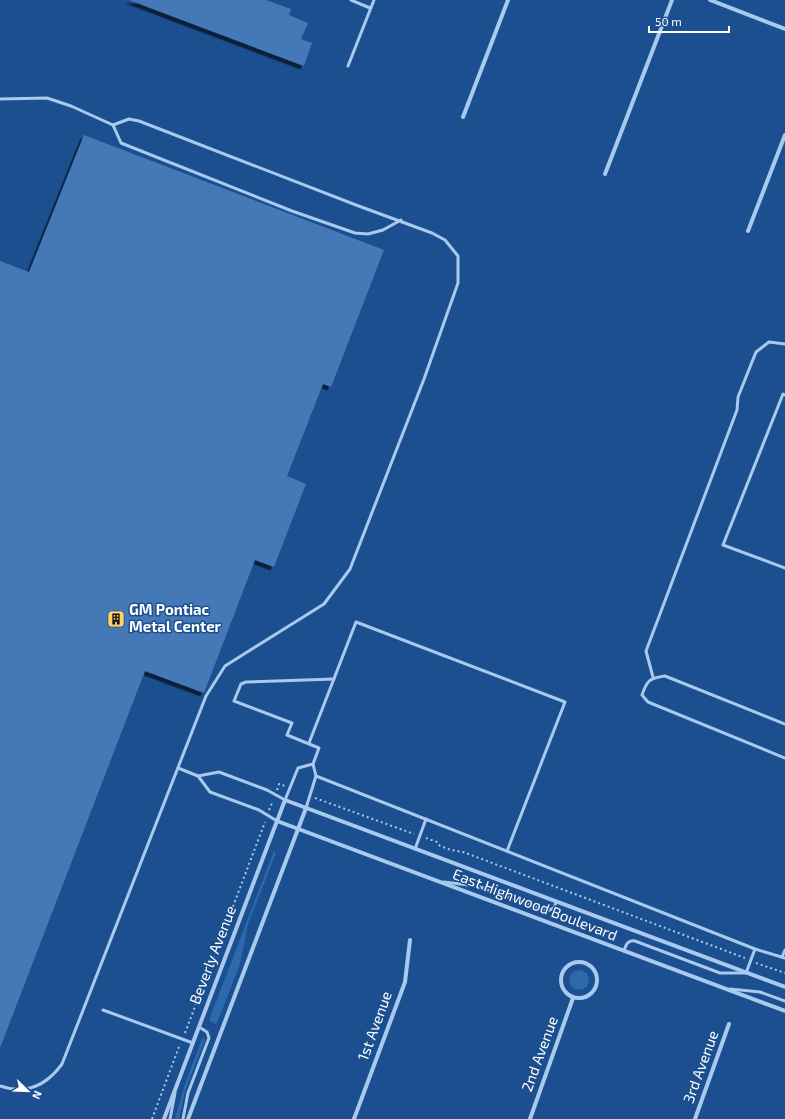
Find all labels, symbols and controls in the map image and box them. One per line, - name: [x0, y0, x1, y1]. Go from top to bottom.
- scale bar: [649, 8, 729, 34]
- text: 50 m: [655, 14, 682, 28]
- place label: GM Pontiac Metal Center: [129, 600, 222, 635]
- building icon: GM Pontiac Metal Center: [106, 609, 126, 629]
- street label: East Highwood Boulevard: [451, 864, 620, 944]
- street label: Beverly Avenue: [185, 903, 239, 1007]
- street label: 1st Avenue: [353, 988, 395, 1063]
- street label: 2nd Avenue: [517, 1013, 561, 1094]
- street label: 3rd Avenue: [679, 1028, 722, 1105]
- north arrow: [8, 1071, 48, 1111]
- text: N: [30, 1089, 45, 1101]

